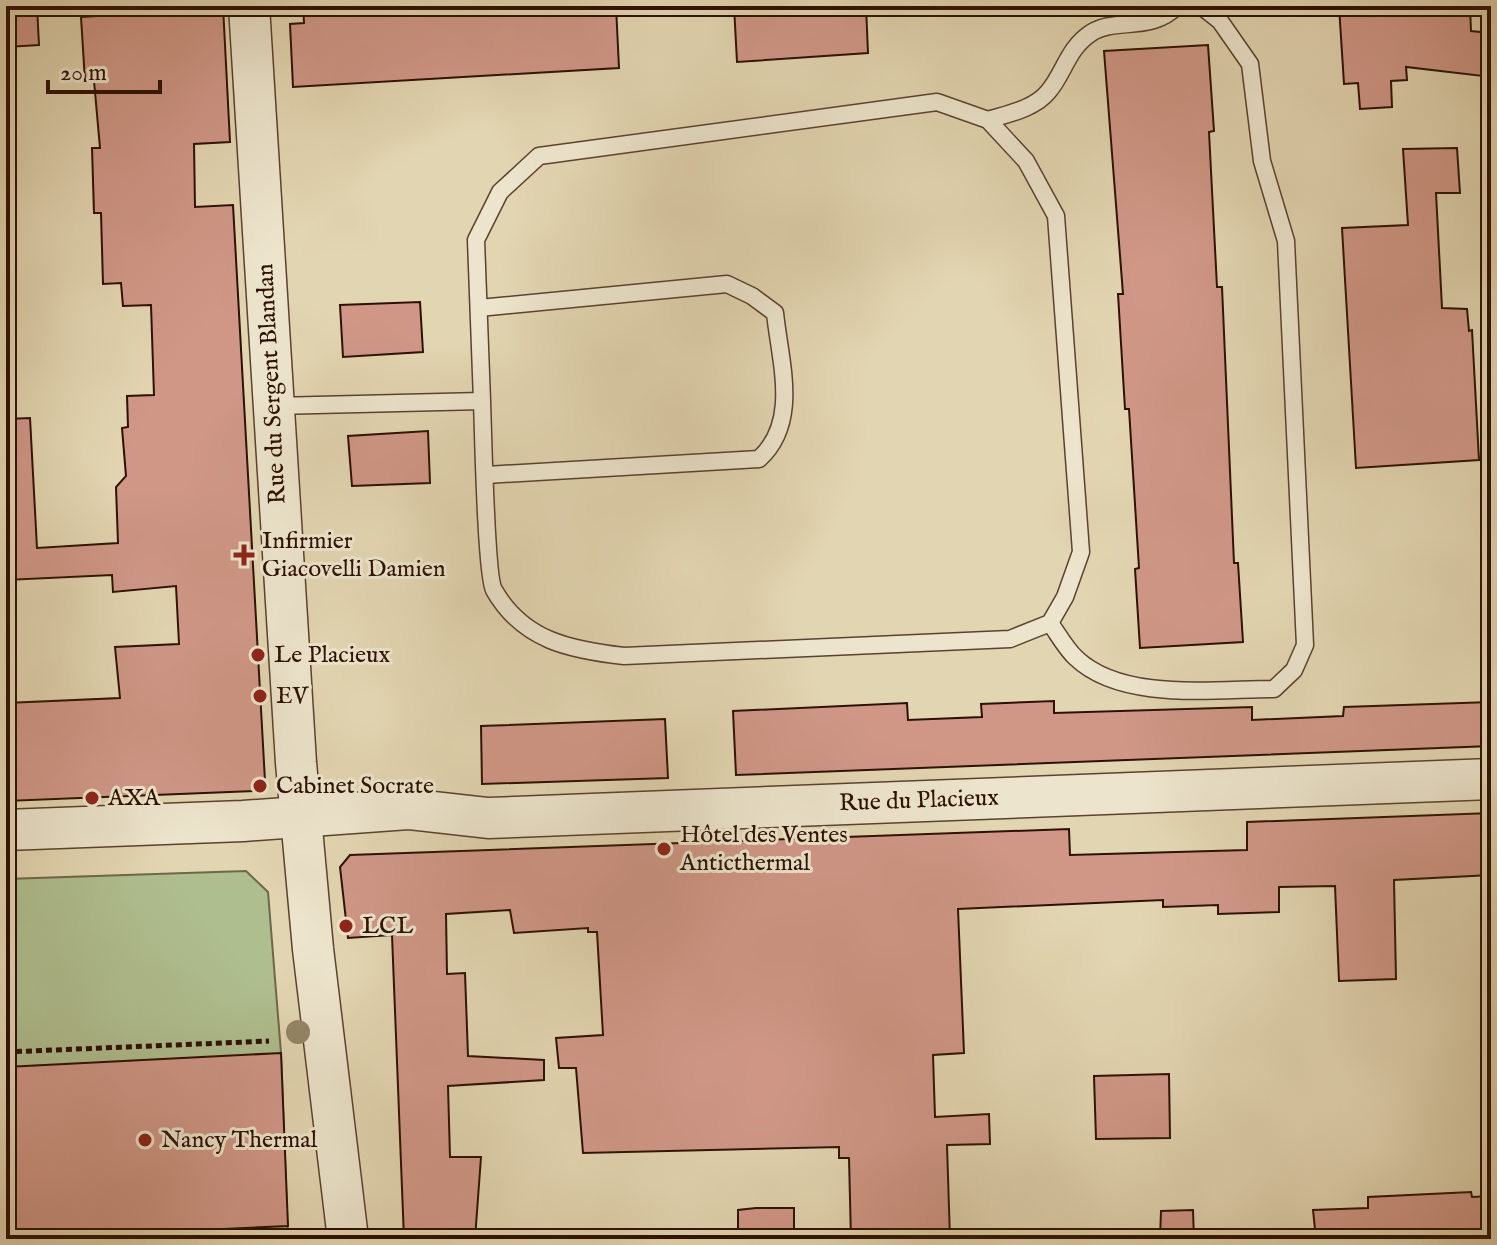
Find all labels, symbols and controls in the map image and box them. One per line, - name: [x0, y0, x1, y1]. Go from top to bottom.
- scale bar: [48, 44, 160, 94]
- text: 20 m: [60, 58, 107, 89]
- street label: Rue du Sergent Blandan: [250, 263, 294, 505]
- place label: Infirmier Giacovelli Damien: [262, 526, 446, 585]
- marker: Infirmier Giacovelli Damien: [233, 544, 255, 566]
- place label: Le Placieux: [274, 640, 390, 671]
- marker: Le Placieux: [249, 646, 267, 664]
- place label: EV: [276, 681, 309, 712]
- marker: EV: [251, 687, 269, 705]
- place label: Cabinet Socrate: [276, 771, 434, 802]
- marker: Cabinet Socrate: [251, 777, 269, 795]
- place label: AXA: [107, 783, 161, 814]
- street label: Rue du Placieux: [839, 783, 1000, 819]
- marker: AXA: [83, 789, 101, 807]
- place label: Hôtel des Ventes Anticthermal: [679, 820, 848, 879]
- marker: Hôtel des Ventes Anticthermal: [655, 840, 673, 858]
- place label: LCL: [362, 911, 414, 942]
- marker: LCL: [337, 917, 355, 935]
- place label: Nancy Thermal: [161, 1125, 318, 1156]
- marker: Nancy Thermal: [136, 1131, 154, 1149]

